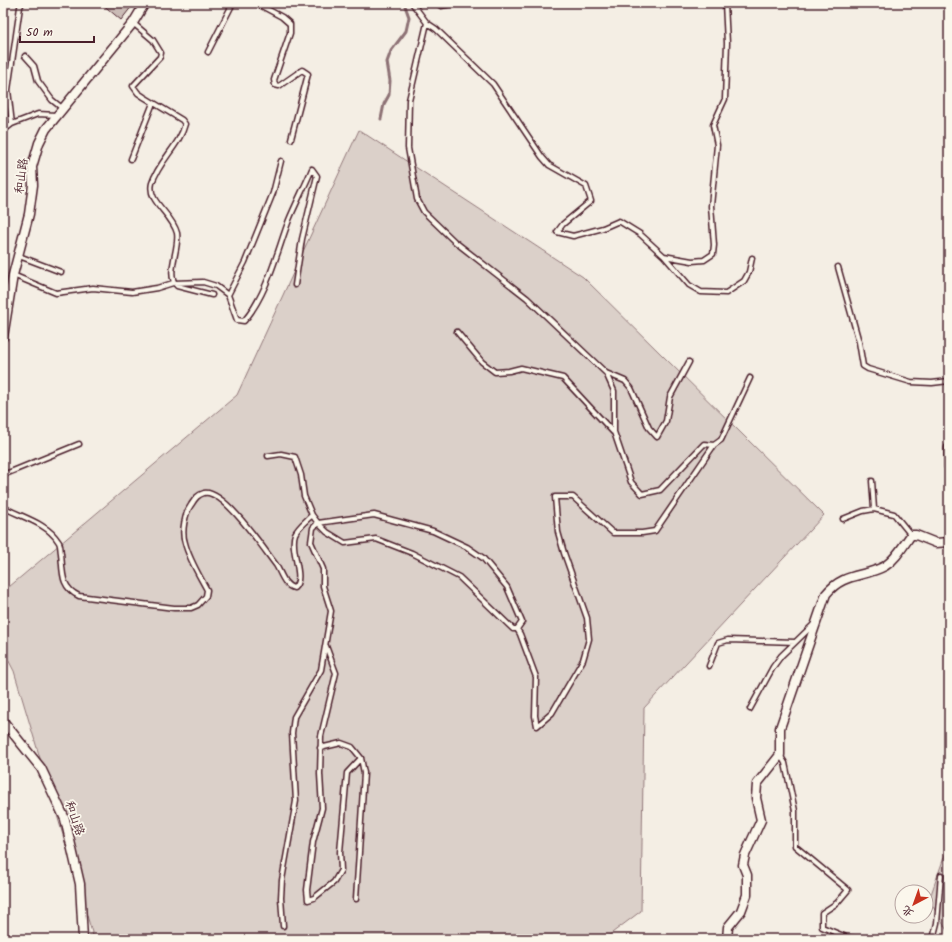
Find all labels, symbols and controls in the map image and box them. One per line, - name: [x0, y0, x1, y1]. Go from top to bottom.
- scale bar: [20, 18, 94, 44]
- text: 50 m: [26, 23, 53, 42]
- street label: 和山路: [10, 157, 33, 195]
- street label: 和山路: [60, 798, 89, 838]
- north arrow: [894, 884, 934, 924]
- text: 北: [898, 900, 918, 921]

